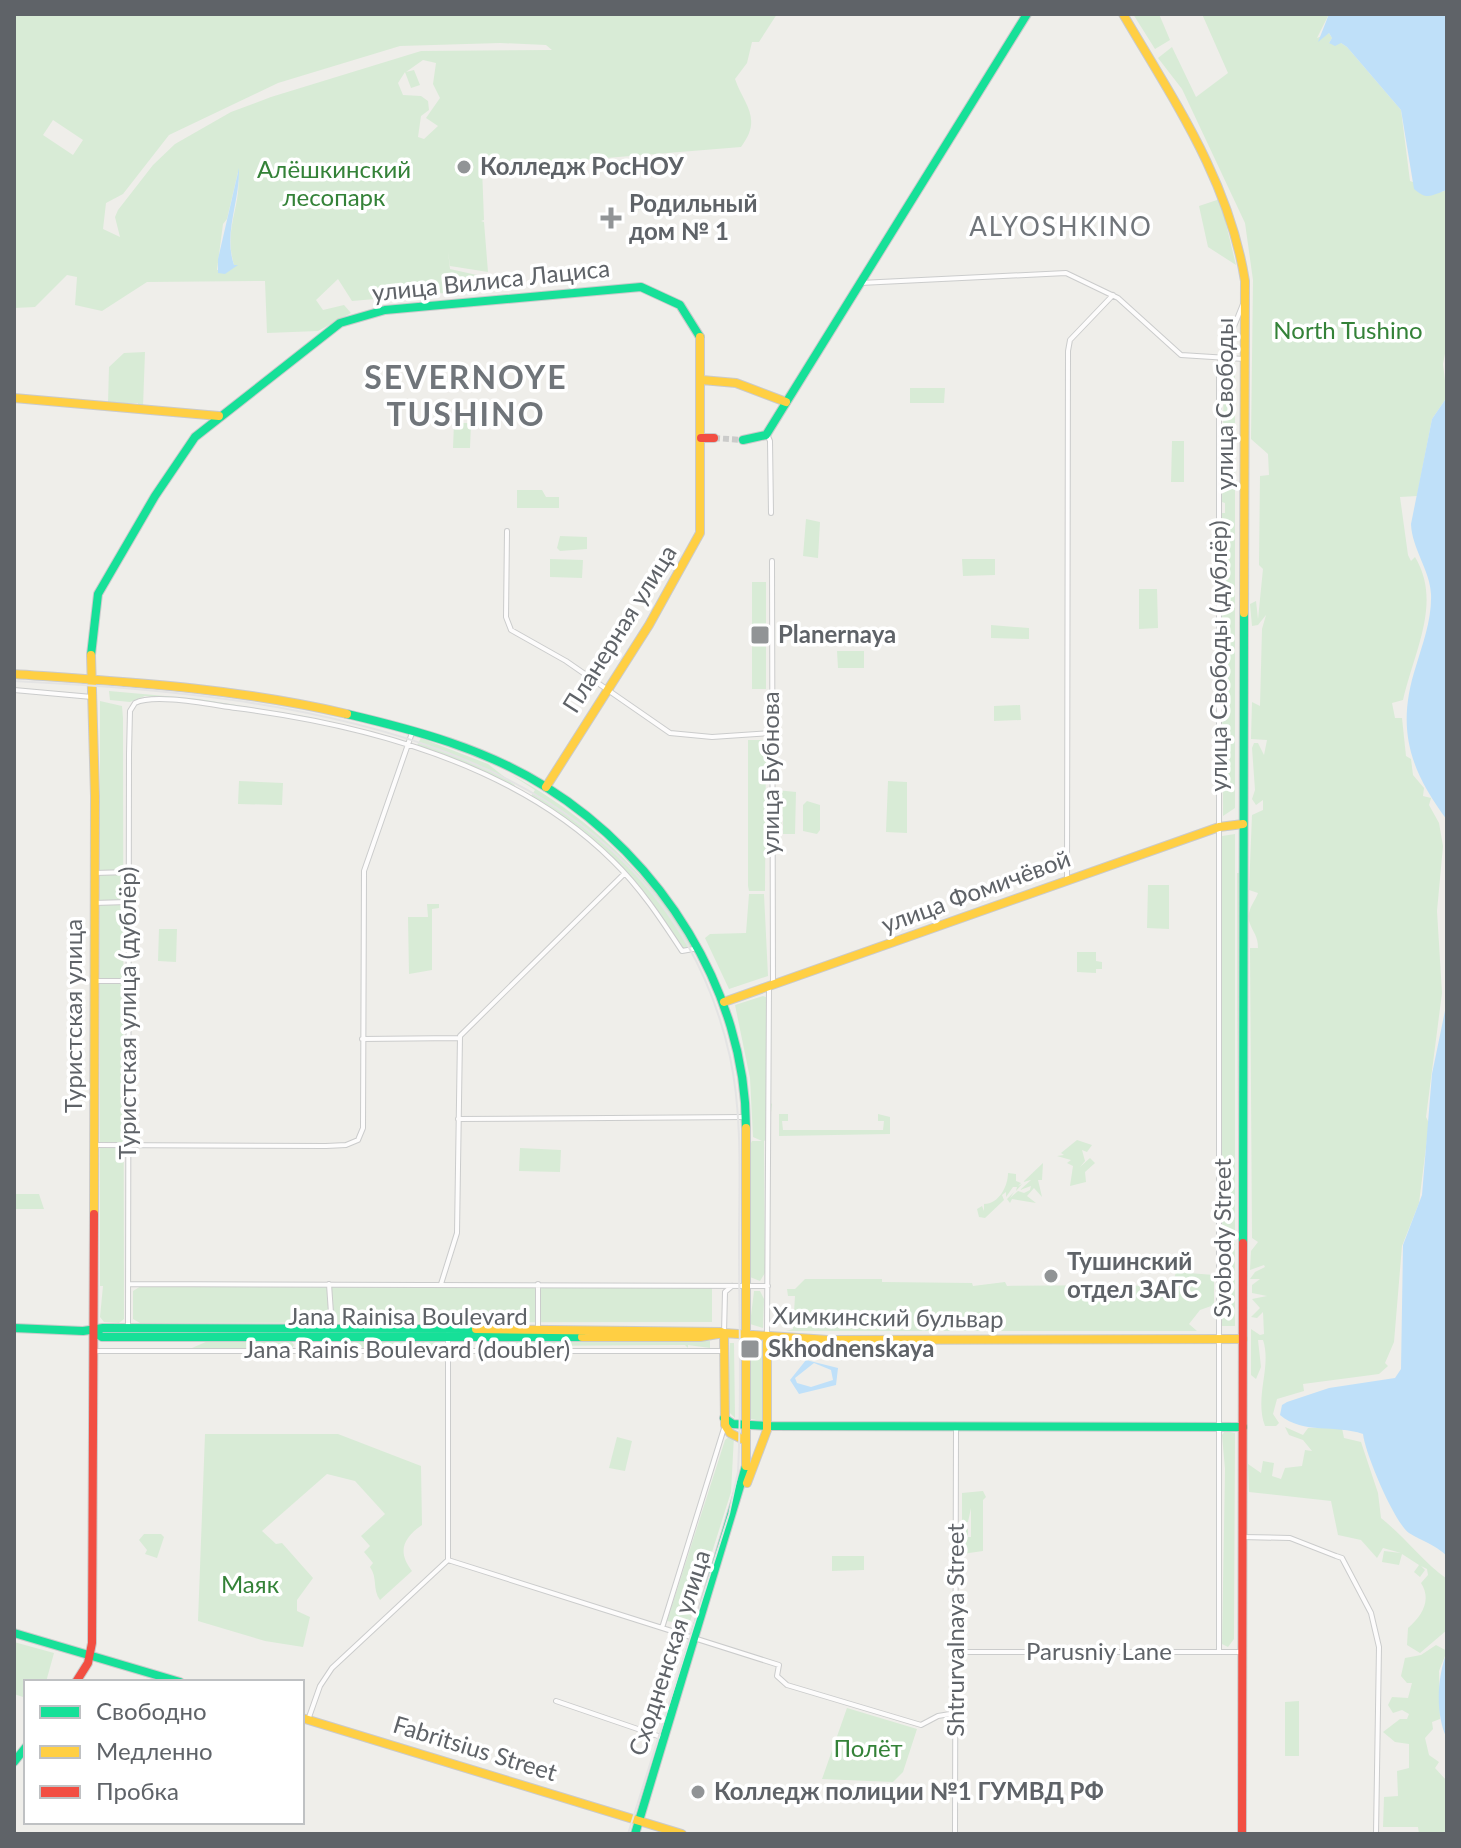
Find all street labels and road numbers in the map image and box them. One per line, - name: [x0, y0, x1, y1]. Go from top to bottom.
- street label: улица Вилиса Лациса: [371, 253, 611, 306]
- street label: улица Свободы: [1209, 318, 1238, 490]
- street label: улица Свободы (дублёр): [1203, 520, 1232, 792]
- street label: Планерная улица: [556, 539, 682, 717]
- street label: улица Бубнова: [755, 691, 784, 855]
- street label: улица Фомичёвой: [877, 843, 1074, 938]
- street label: Туристская улица (дублёр): [112, 867, 141, 1159]
- street label: Туристская улица: [58, 919, 87, 1113]
- street label: Svobody Street: [1207, 1158, 1236, 1318]
- street label: Химкинский бульвар: [772, 1300, 1004, 1333]
- street label: Jana Rainisa Boulevard: [288, 1301, 528, 1330]
- street label: Jana Rainis Boulevard (doubler): [244, 1334, 570, 1363]
- street label: Shtrurvalnaya Street: [940, 1523, 969, 1737]
- street label: Сходненская улица: [622, 1546, 716, 1759]
- street label: Parusniy Lane: [1026, 1636, 1172, 1665]
- street label: Fabritsius Street: [390, 1709, 561, 1786]

